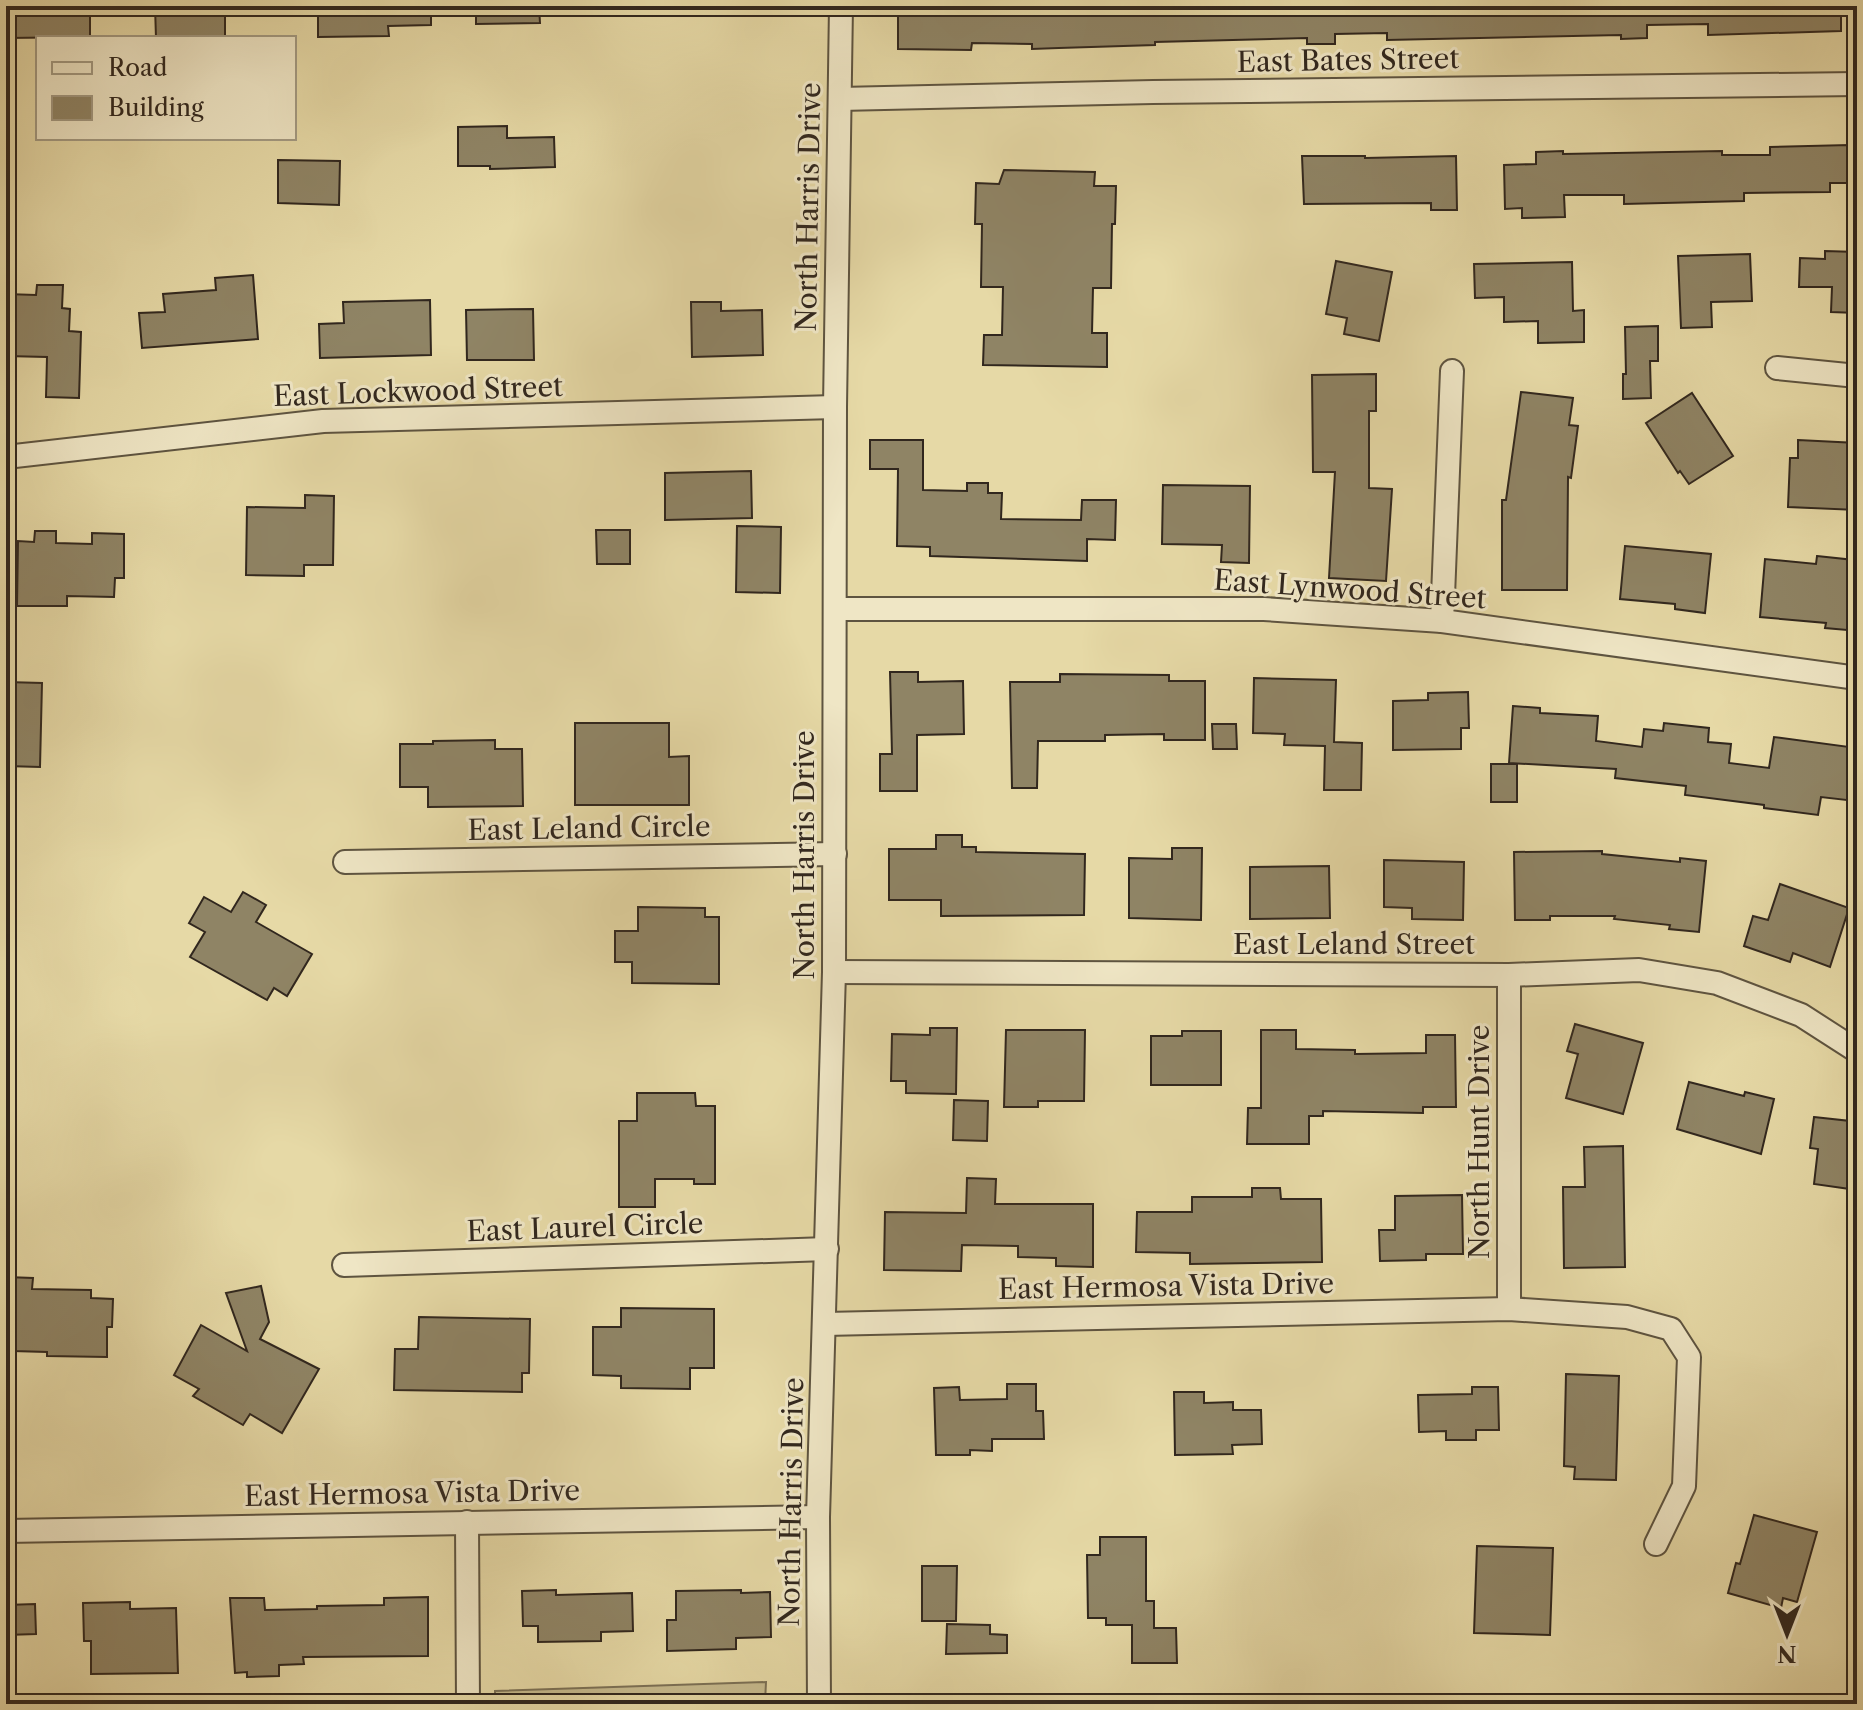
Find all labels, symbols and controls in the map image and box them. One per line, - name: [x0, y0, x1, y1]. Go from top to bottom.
- legend: [36, 36, 296, 140]
- street label: East Bates Street: [1237, 41, 1460, 79]
- text: Road: [108, 53, 168, 82]
- street label: North Harris Drive: [789, 82, 827, 332]
- text: Building: [108, 93, 204, 122]
- street label: East Lockwood Street: [273, 369, 564, 413]
- street label: East Lynwood Street: [1212, 563, 1488, 616]
- street label: North Harris Drive: [787, 730, 821, 980]
- street label: East Leland Circle: [467, 809, 711, 847]
- street label: East Leland Street: [1233, 927, 1475, 961]
- street label: North Hunt Drive: [1462, 1025, 1496, 1259]
- street label: East Laurel Circle: [466, 1206, 704, 1248]
- street label: East Hermosa Vista Drive: [998, 1266, 1334, 1306]
- street label: North Harris Drive: [772, 1377, 810, 1627]
- street label: East Hermosa Vista Drive: [244, 1473, 580, 1513]
- north arrow: [1747, 1594, 1827, 1674]
- text: N: [1777, 1640, 1797, 1667]

